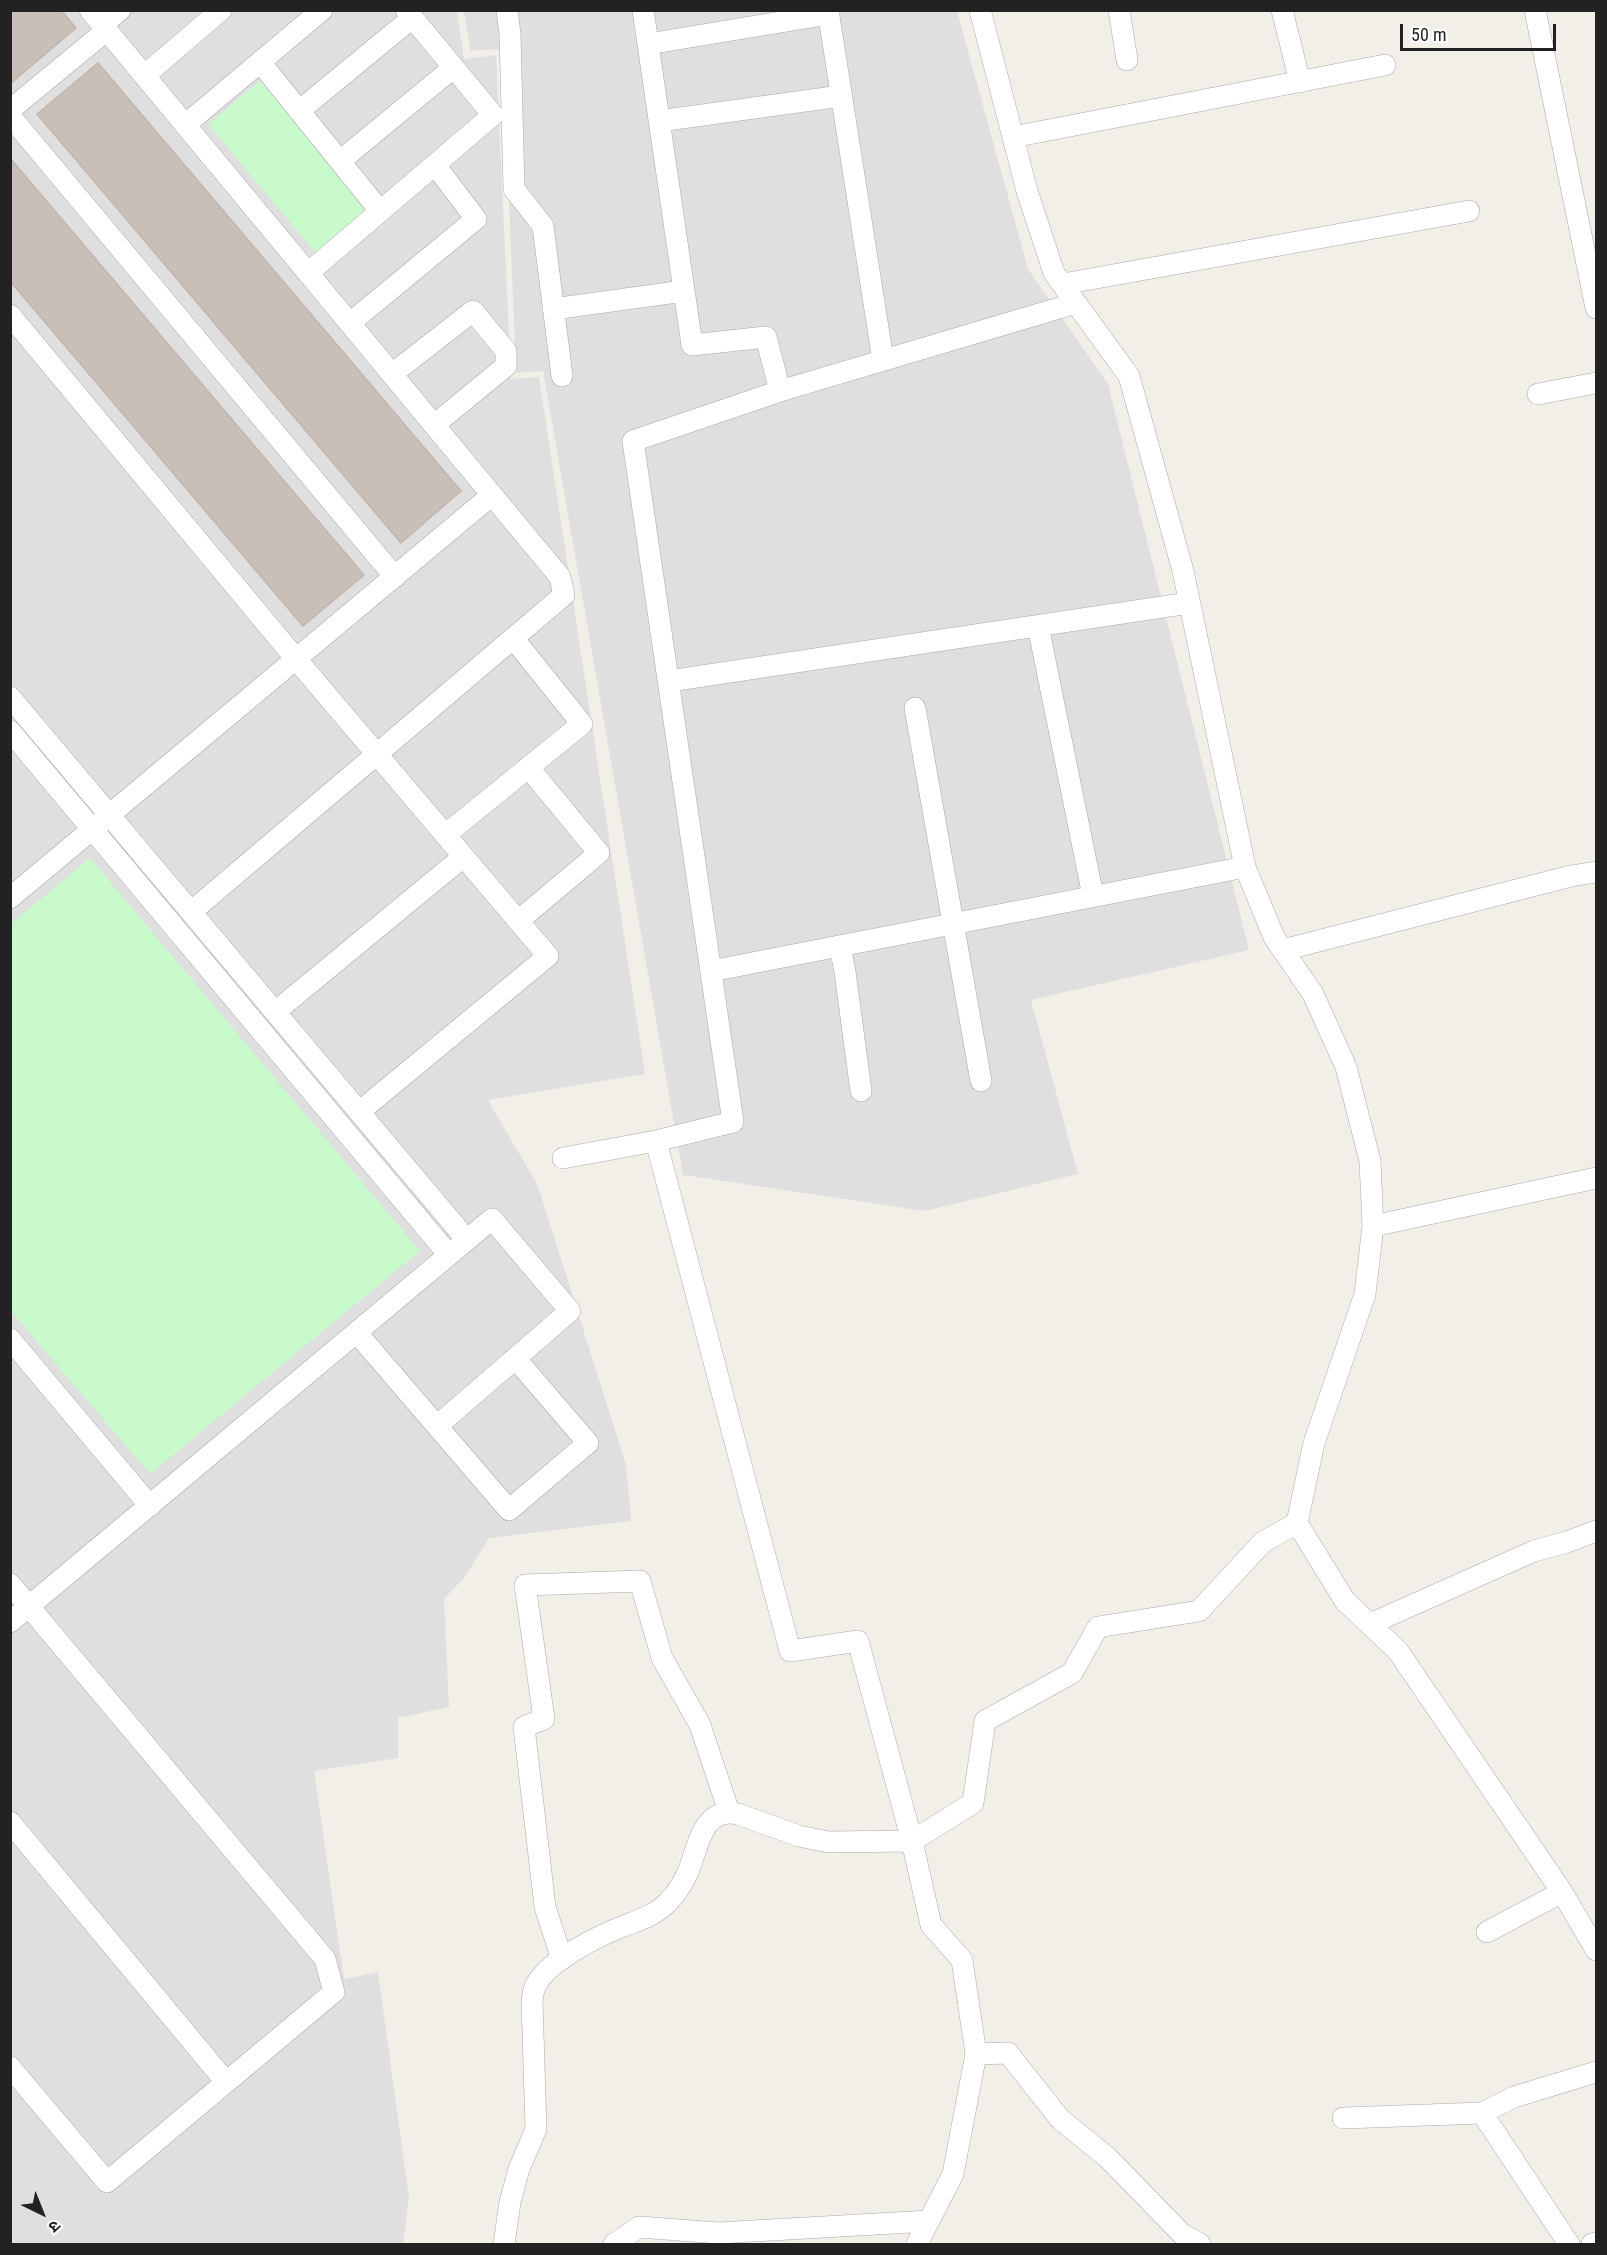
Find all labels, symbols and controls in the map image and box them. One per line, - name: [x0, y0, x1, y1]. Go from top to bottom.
- scale bar: [1403, 12, 1559, 50]
- text: 50 m: [1411, 24, 1446, 45]
- north arrow: [12, 2183, 72, 2243]
- text: उ: [45, 2216, 65, 2237]

